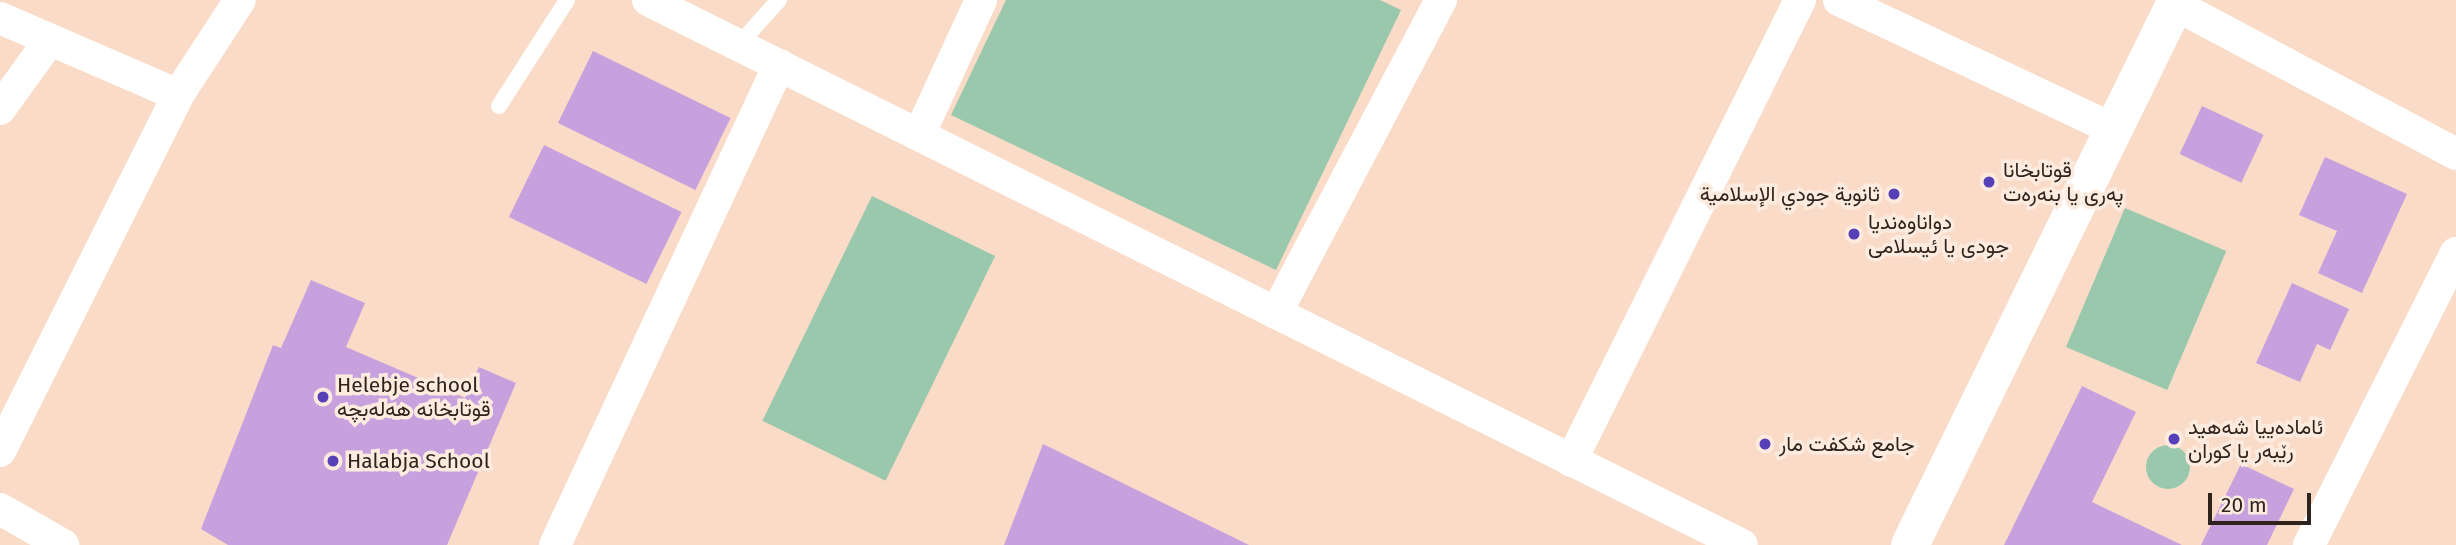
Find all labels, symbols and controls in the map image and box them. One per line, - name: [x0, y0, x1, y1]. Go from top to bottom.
- place label: قوتابخانا پەری یا بنەرەت: [2003, 157, 2123, 207]
- marker: قوتابخانا پەری یا بنەرەت: [1981, 174, 1997, 190]
- place label: ثانوية جودي الإسلامية: [1700, 181, 1880, 207]
- marker: ثانوية جودي الإسلامية: [1886, 186, 1902, 202]
- place label: دواناوەندیا جودی یا ئیسلامی: [1868, 209, 2009, 259]
- marker: دواناوەندیا جودی یا ئیسلامی: [1846, 226, 1862, 242]
- place label: Helebje school قوتابخانە هەلەبچە: [337, 372, 491, 422]
- marker: Helebje school قوتابخانە هەلەبچە: [315, 389, 331, 405]
- place label: ئامادەییا شەهید رێبەر یا کوران: [2188, 414, 2323, 464]
- place label: جامع شكفت مار: [1779, 431, 1915, 457]
- marker: ئامادەییا شەهید رێبەر یا کوران: [2166, 431, 2182, 447]
- marker: جامع شكفت مار: [1757, 436, 1773, 452]
- place label: Halabja School: [347, 448, 490, 474]
- marker: Halabja School: [325, 453, 341, 469]
- scale bar: [2211, 478, 2314, 522]
- text: 20 m: [2221, 492, 2267, 518]

